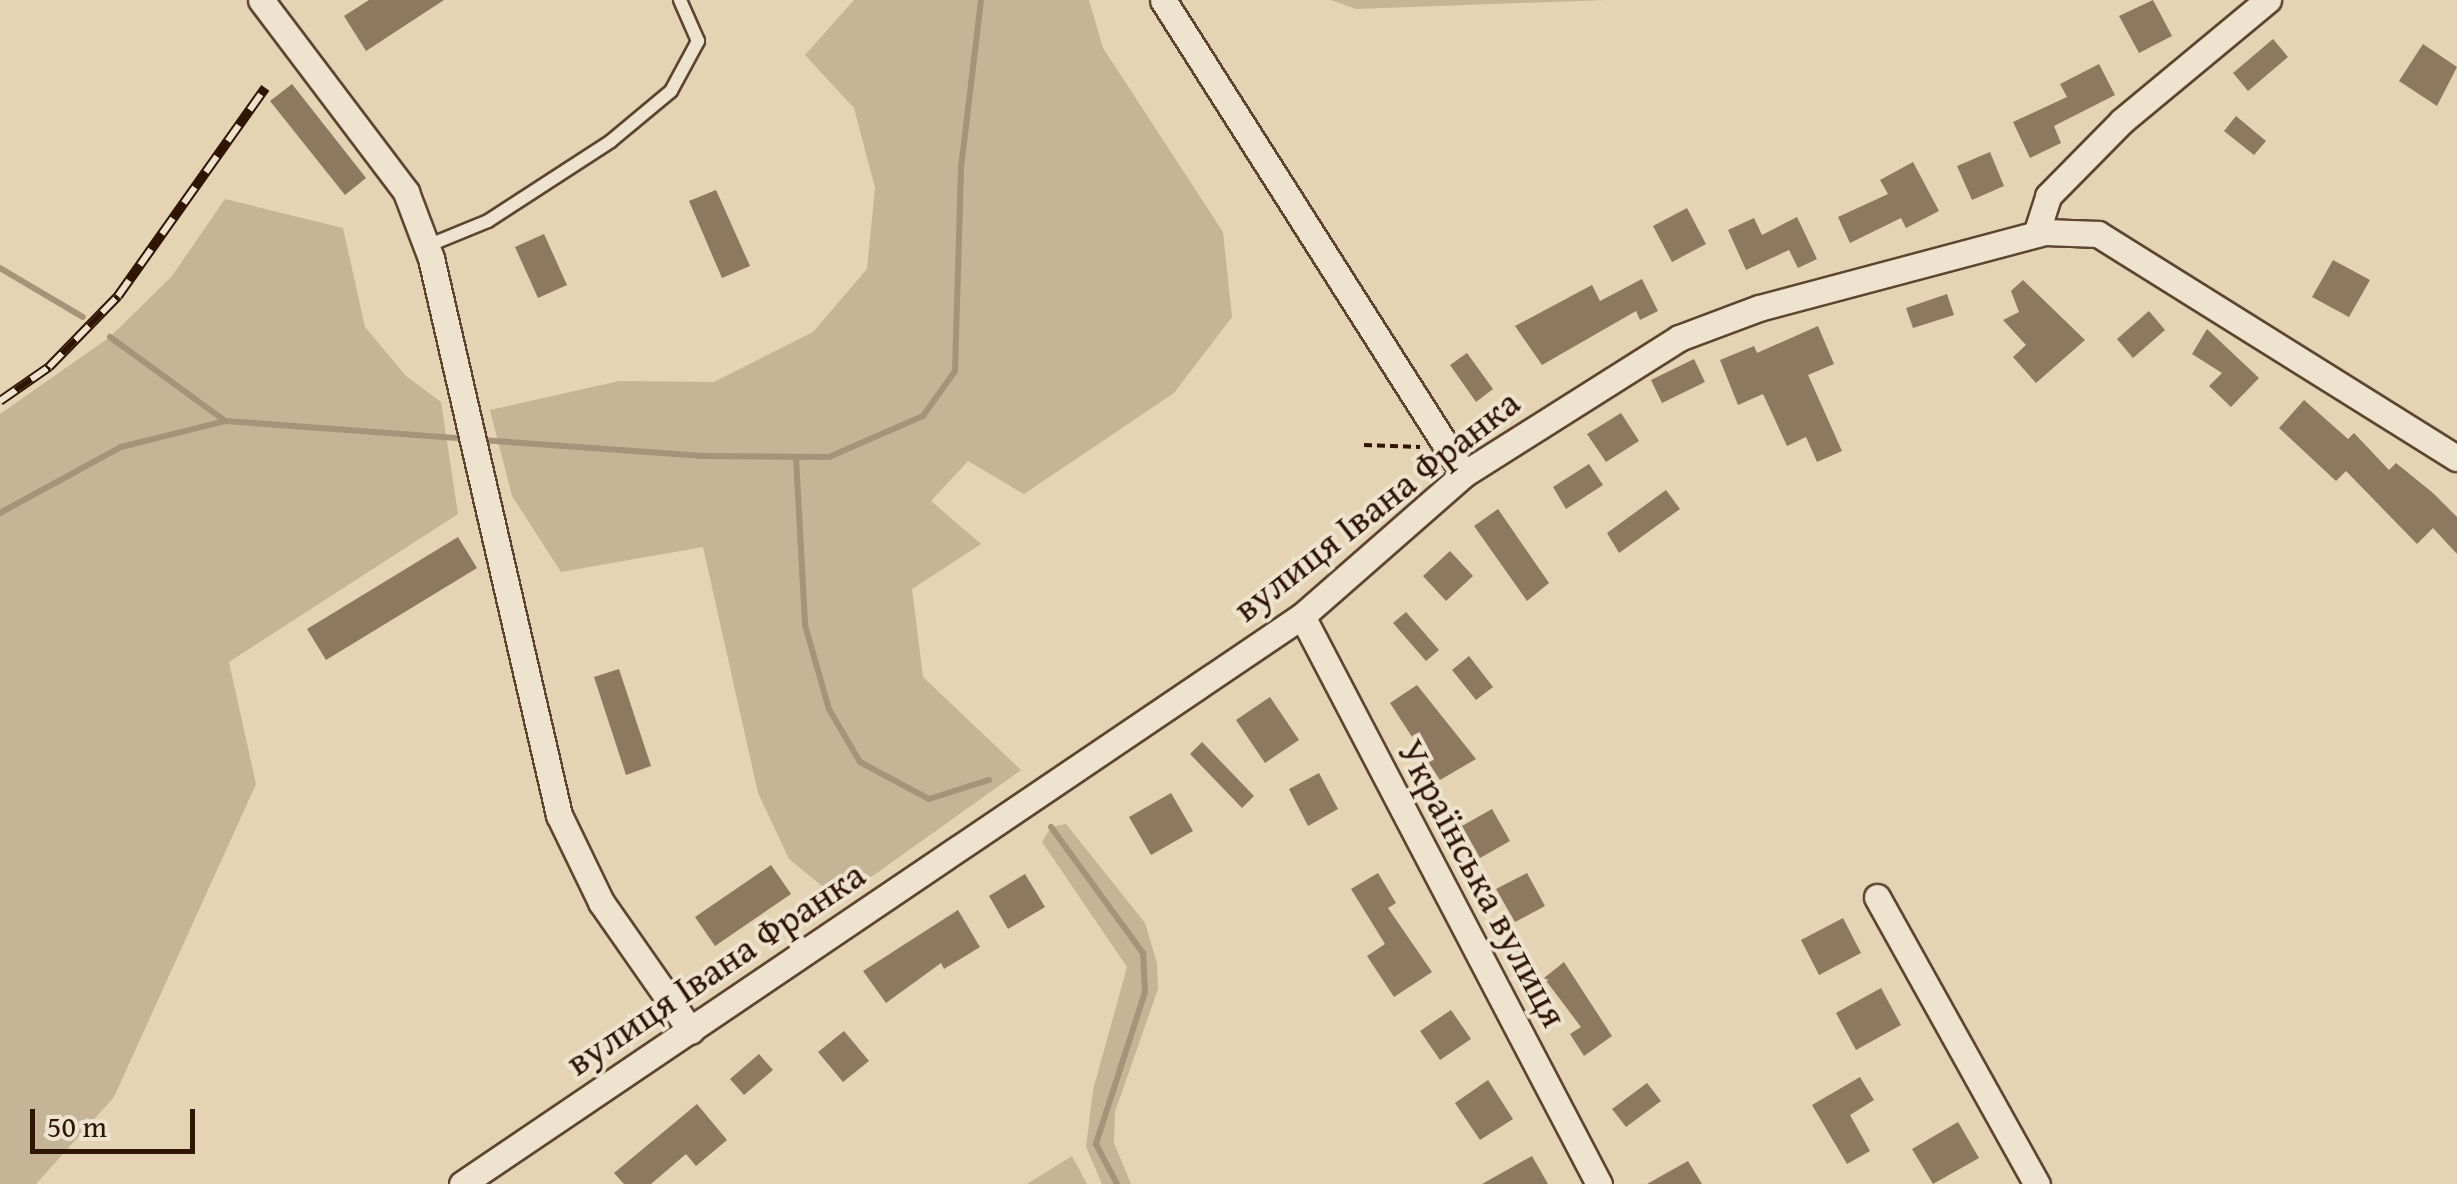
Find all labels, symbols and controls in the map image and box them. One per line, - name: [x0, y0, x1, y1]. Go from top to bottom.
- street label: вулиця Івана Франка: [1224, 379, 1528, 631]
- street label: Українська вулиця: [1388, 732, 1578, 1034]
- street label: вулиця Івана Франка: [557, 851, 873, 1085]
- scale bar: [35, 1089, 200, 1151]
- text: 50 m: [47, 1104, 107, 1148]

